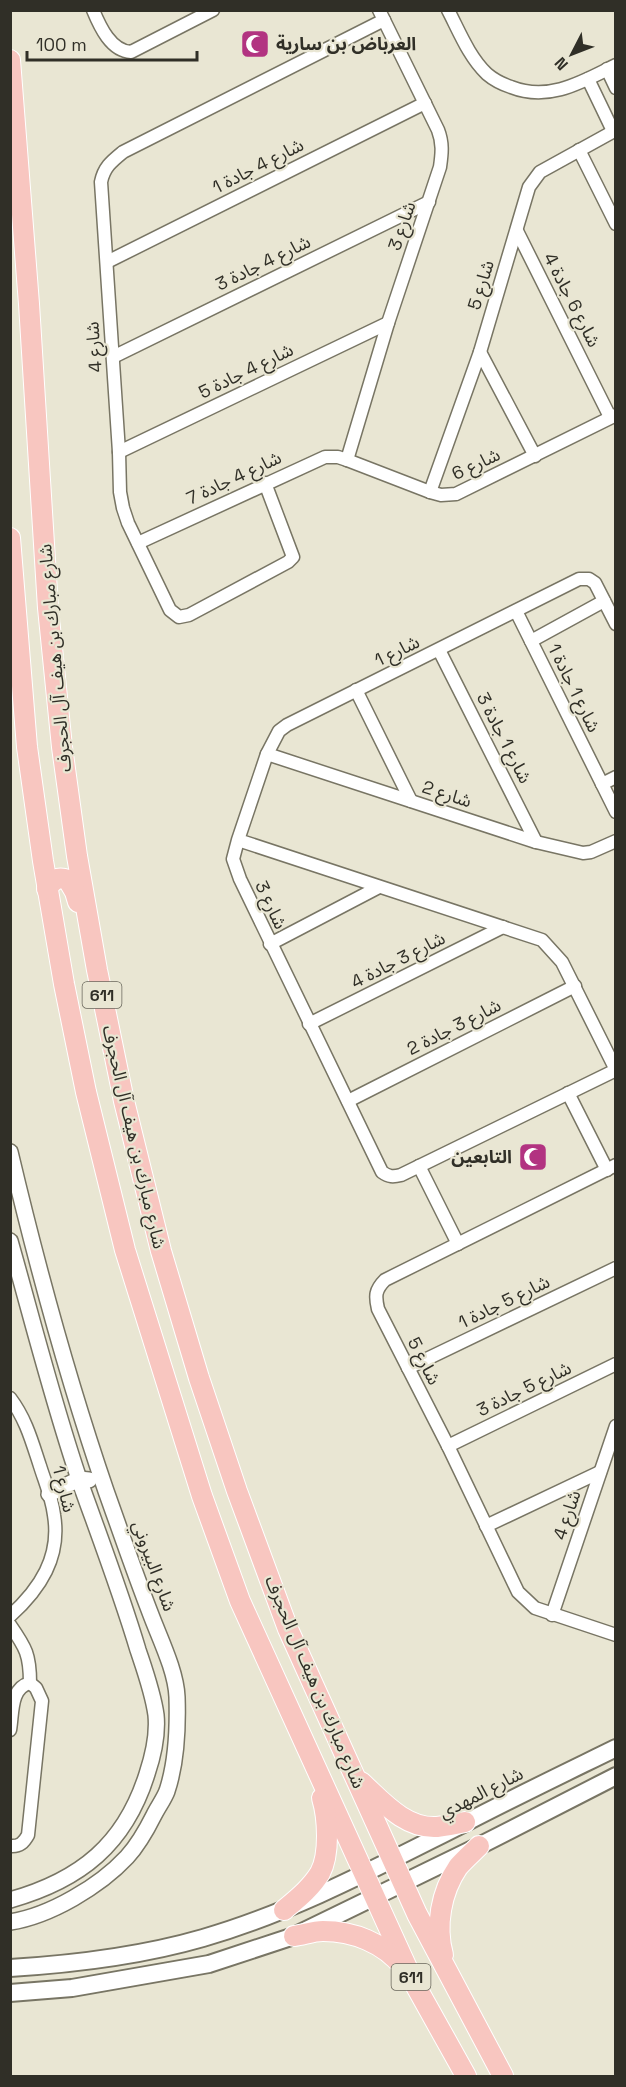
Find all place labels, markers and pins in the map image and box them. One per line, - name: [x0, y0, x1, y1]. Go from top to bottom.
- mosque icon: العرباض بن سارية: [239, 28, 271, 60]
- place label: العرباض بن سارية: [276, 32, 416, 55]
- mosque icon: التابعين: [517, 1141, 549, 1173]
- place label: التابعين: [451, 1145, 512, 1168]

